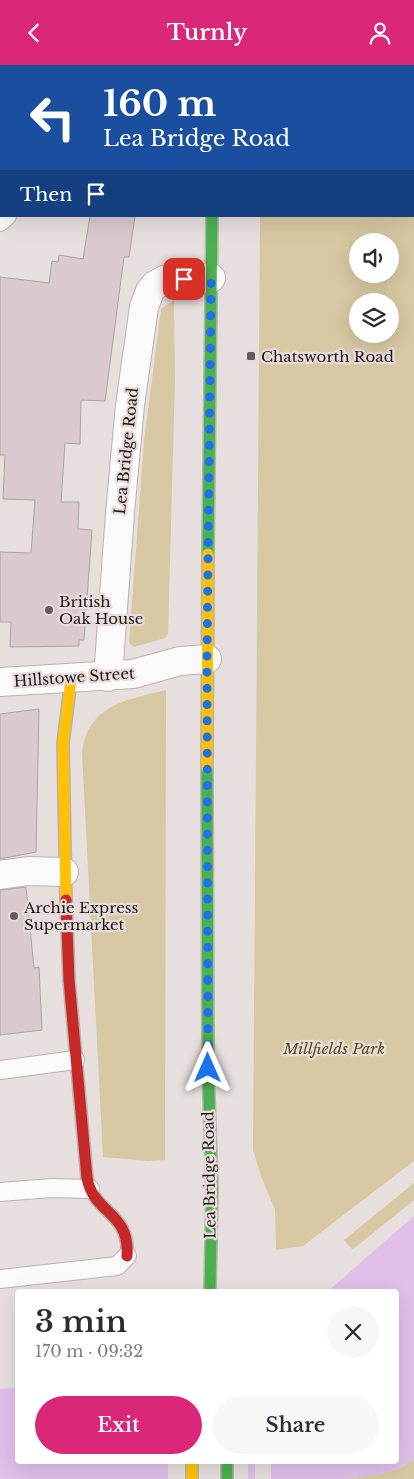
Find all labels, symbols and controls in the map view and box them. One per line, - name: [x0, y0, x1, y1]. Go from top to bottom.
- icon: back: [20, 19, 48, 47]
- text: Turnly: [167, 19, 247, 46]
- icon: person: [366, 19, 394, 47]
- text: 160 m: [103, 82, 216, 125]
- icon: left: [20, 85, 85, 150]
- text: Lea Bridge Road: [103, 125, 290, 152]
- icon: arrive: [82, 180, 110, 208]
- text: Then: [20, 183, 72, 206]
- map controls: [349, 233, 399, 343]
- button: sound: [349, 233, 399, 283]
- pin: [163, 258, 205, 300]
- icon: arrive: [170, 265, 198, 293]
- button: layers: [349, 293, 399, 343]
- place label: Chatsworth Road: [261, 347, 394, 366]
- marker: Chatsworth Road: [245, 350, 257, 362]
- street label: Lea Bridge Road: [110, 387, 142, 515]
- place label: British Oak House: [59, 592, 143, 628]
- marker: British Oak House: [43, 604, 55, 616]
- street label: Hillstowe Street: [13, 663, 135, 691]
- place label: Archie Express Supermarket: [23, 898, 139, 934]
- marker: Archie Express Supermarket: [8, 910, 20, 922]
- park label: Millfields Park: [282, 1039, 385, 1058]
- position arrow: [181, 1041, 233, 1093]
- street label: Lea Bridge Road: [198, 1111, 220, 1239]
- text: 3 min: [35, 1303, 127, 1340]
- button: close: [327, 1306, 379, 1358]
- text: 170 m · 09:32: [35, 1341, 143, 1361]
- button: Exit: [35, 1396, 202, 1454]
- button: Share: [212, 1396, 379, 1454]

